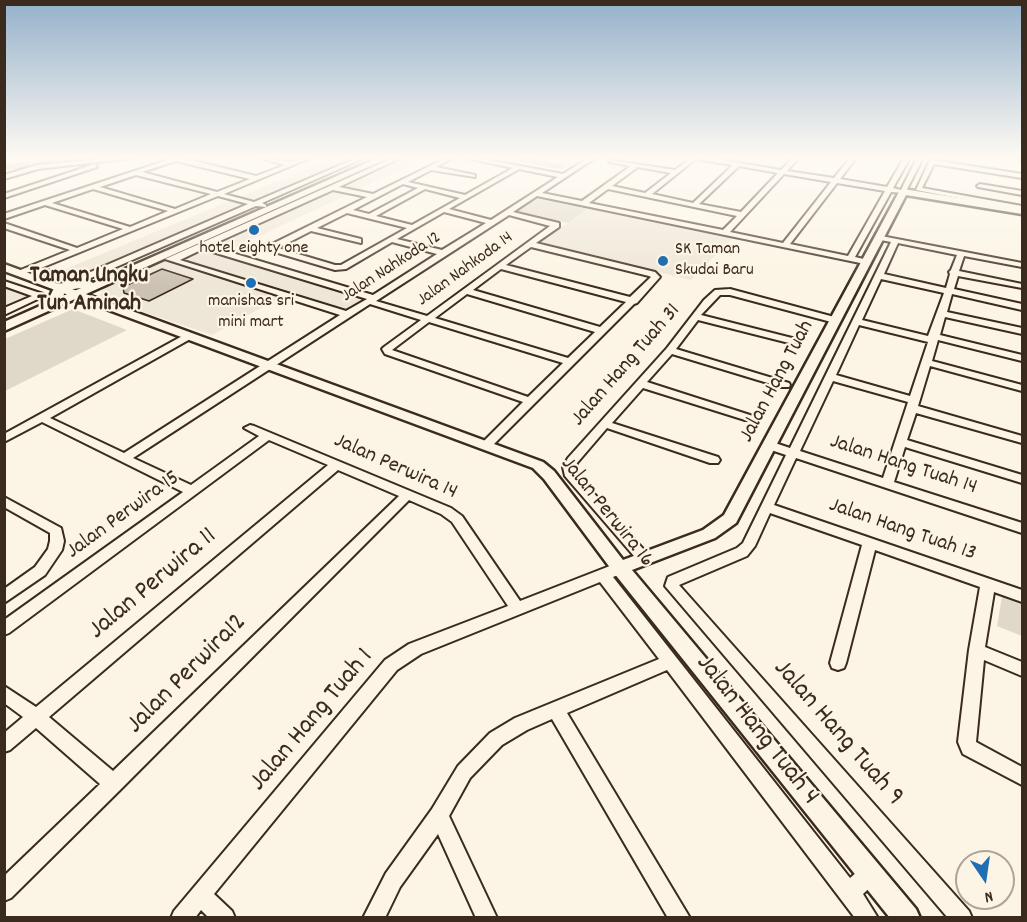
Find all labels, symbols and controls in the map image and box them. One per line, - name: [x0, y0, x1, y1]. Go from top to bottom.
- marker: hotel eighty one: [247, 223, 261, 237]
- street label: Jalan Nahkoda 12: [338, 228, 446, 308]
- street label: Jalan Nahkoda 14: [414, 228, 518, 312]
- place label: hotel eighty one: [200, 239, 308, 261]
- place label: SK Taman Skudai Baru: [675, 240, 754, 282]
- marker: SK Taman Skudai Baru: [656, 254, 670, 268]
- district label: Taman Ungku Tun Aminah: [30, 264, 148, 320]
- marker: manishas sri mini mart: [244, 276, 258, 290]
- place label: manishas sri mini mart: [208, 292, 294, 334]
- street label: Jalan Hang Tuah 31: [567, 299, 687, 433]
- street label: Jalan Hang Tuah: [735, 317, 821, 447]
- street label: Jalan Perwira 14: [329, 429, 461, 507]
- street label: Jalan Hang Tuah 14: [826, 430, 980, 502]
- street label: Jalan Perwira 16: [554, 453, 658, 573]
- street label: Jalan Perwira 15: [62, 466, 186, 566]
- street label: Jalan Hang Tuah 13: [825, 493, 979, 569]
- street label: Jalan Perwira 11: [83, 522, 225, 648]
- street label: Jalan Perwira12: [121, 608, 255, 742]
- street label: Jalan Hang Tuah 1: [244, 643, 382, 799]
- street label: Jalan Hang Tuah 4: [687, 649, 825, 813]
- street label: Jalan Hang Tuah 9: [765, 654, 909, 814]
- north arrow: [955, 850, 1015, 910]
- text: N: [982, 884, 995, 908]

